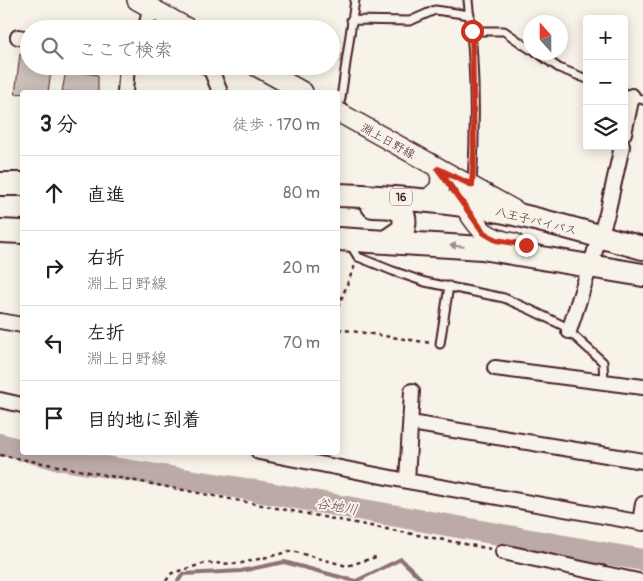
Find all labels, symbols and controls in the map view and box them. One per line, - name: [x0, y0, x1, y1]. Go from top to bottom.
- north arrow: [523, 15, 568, 60]
- map controls: [583, 15, 628, 150]
- button: +: [583, 15, 628, 60]
- search box: [20, 20, 340, 75]
- route start: [461, 20, 484, 43]
- icon: search: [38, 34, 66, 62]
- text: ここで検索: [78, 38, 173, 62]
- button: −: [583, 60, 628, 105]
- button: layers: [583, 105, 628, 150]
- text: 3 分: [40, 111, 77, 138]
- text: 徒歩 · 170 m: [233, 115, 320, 135]
- street label: 淵上日野線: [358, 120, 418, 163]
- icon: ahead: [40, 179, 68, 207]
- text: 直進: [87, 183, 125, 207]
- text: 80 m: [283, 183, 320, 203]
- road number: 16: [390, 188, 412, 206]
- street label: 八王子バイパス: [493, 204, 578, 239]
- route end: [515, 234, 538, 257]
- one-way arrow: [448, 242, 464, 250]
- text: 右折: [87, 246, 125, 270]
- icon: right: [40, 254, 68, 282]
- text: 20 m: [282, 258, 320, 278]
- text: 淵上日野線: [87, 274, 167, 294]
- text: 左折: [87, 321, 125, 345]
- icon: left: [40, 329, 68, 357]
- text: 70 m: [283, 333, 320, 353]
- text: 淵上日野線: [87, 349, 167, 369]
- icon: arrive: [40, 404, 68, 432]
- text: 目的地に到着: [87, 408, 201, 432]
- water label: 谷地川: [315, 494, 359, 519]

